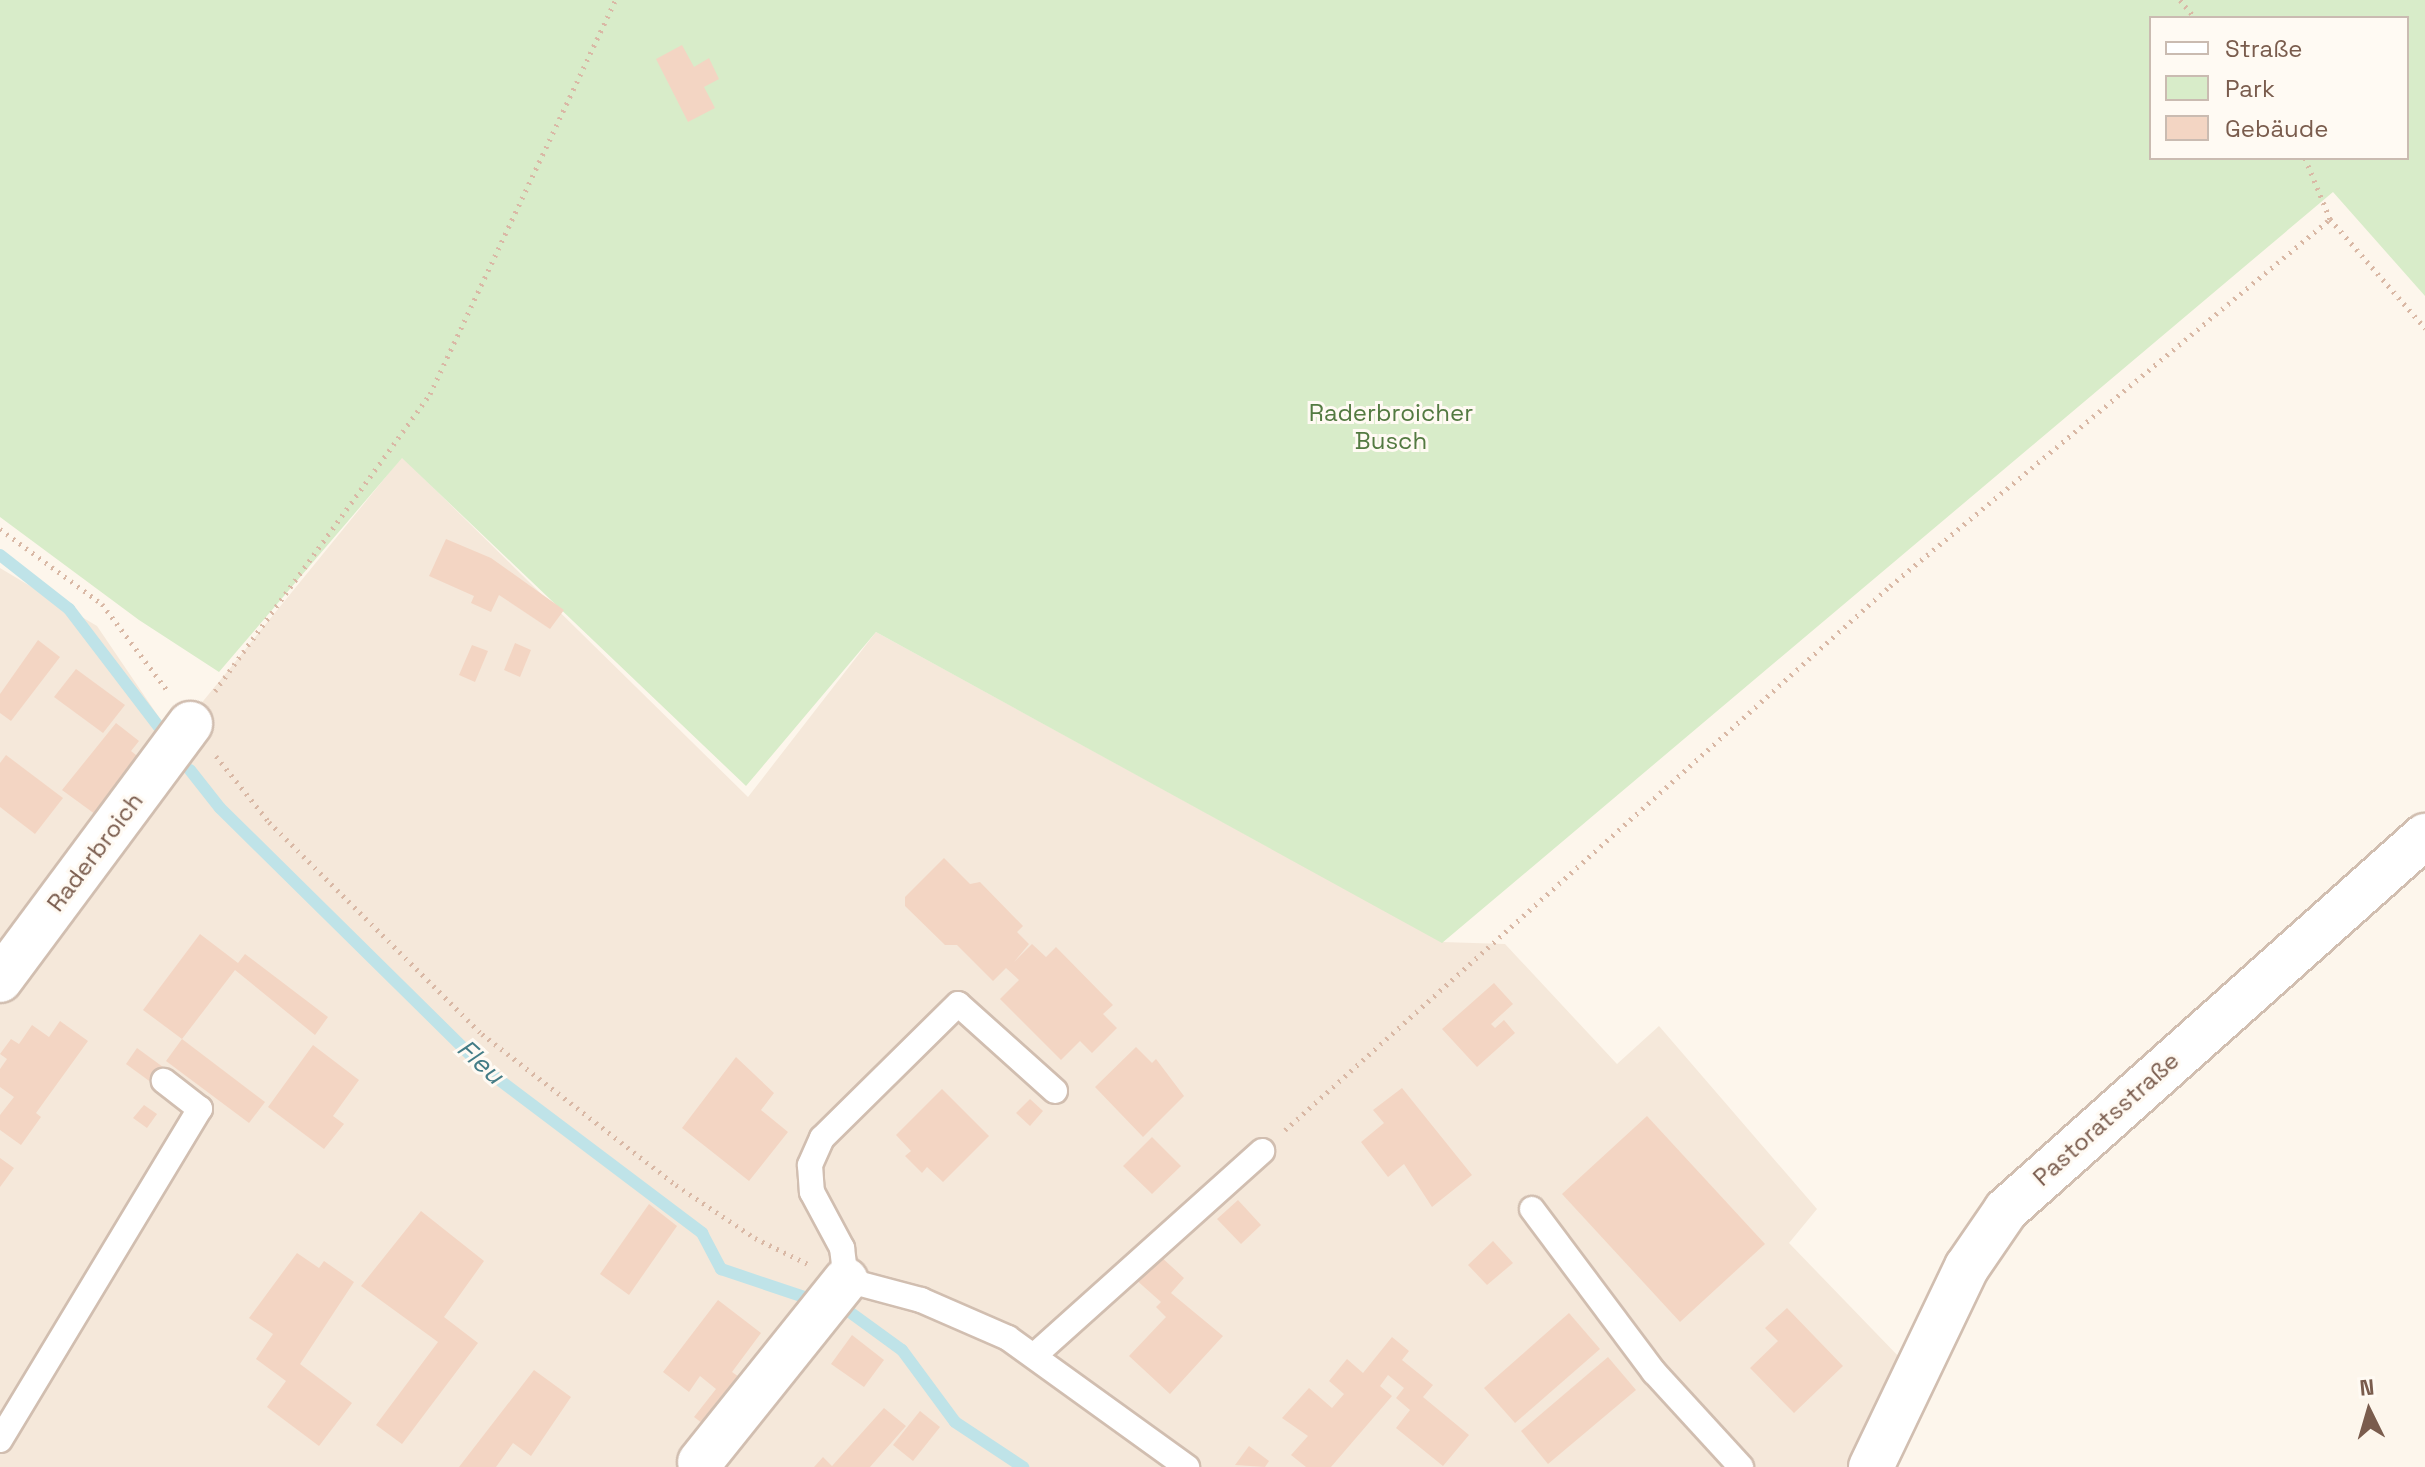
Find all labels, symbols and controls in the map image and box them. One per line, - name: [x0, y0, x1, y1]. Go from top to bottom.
- legend: [2149, 16, 2409, 160]
- text: Straße: [2225, 33, 2302, 64]
- text: Park: [2225, 73, 2275, 104]
- text: Gebäude: [2225, 113, 2328, 144]
- park label: Raderbroicher Busch: [1309, 399, 1473, 455]
- street label: Raderbroich: [41, 787, 149, 917]
- water label: Fleu: [450, 1033, 510, 1091]
- street label: Pastoratsstraße: [2027, 1046, 2185, 1192]
- north arrow: [2329, 1371, 2409, 1451]
- text: N: [2358, 1373, 2375, 1402]

